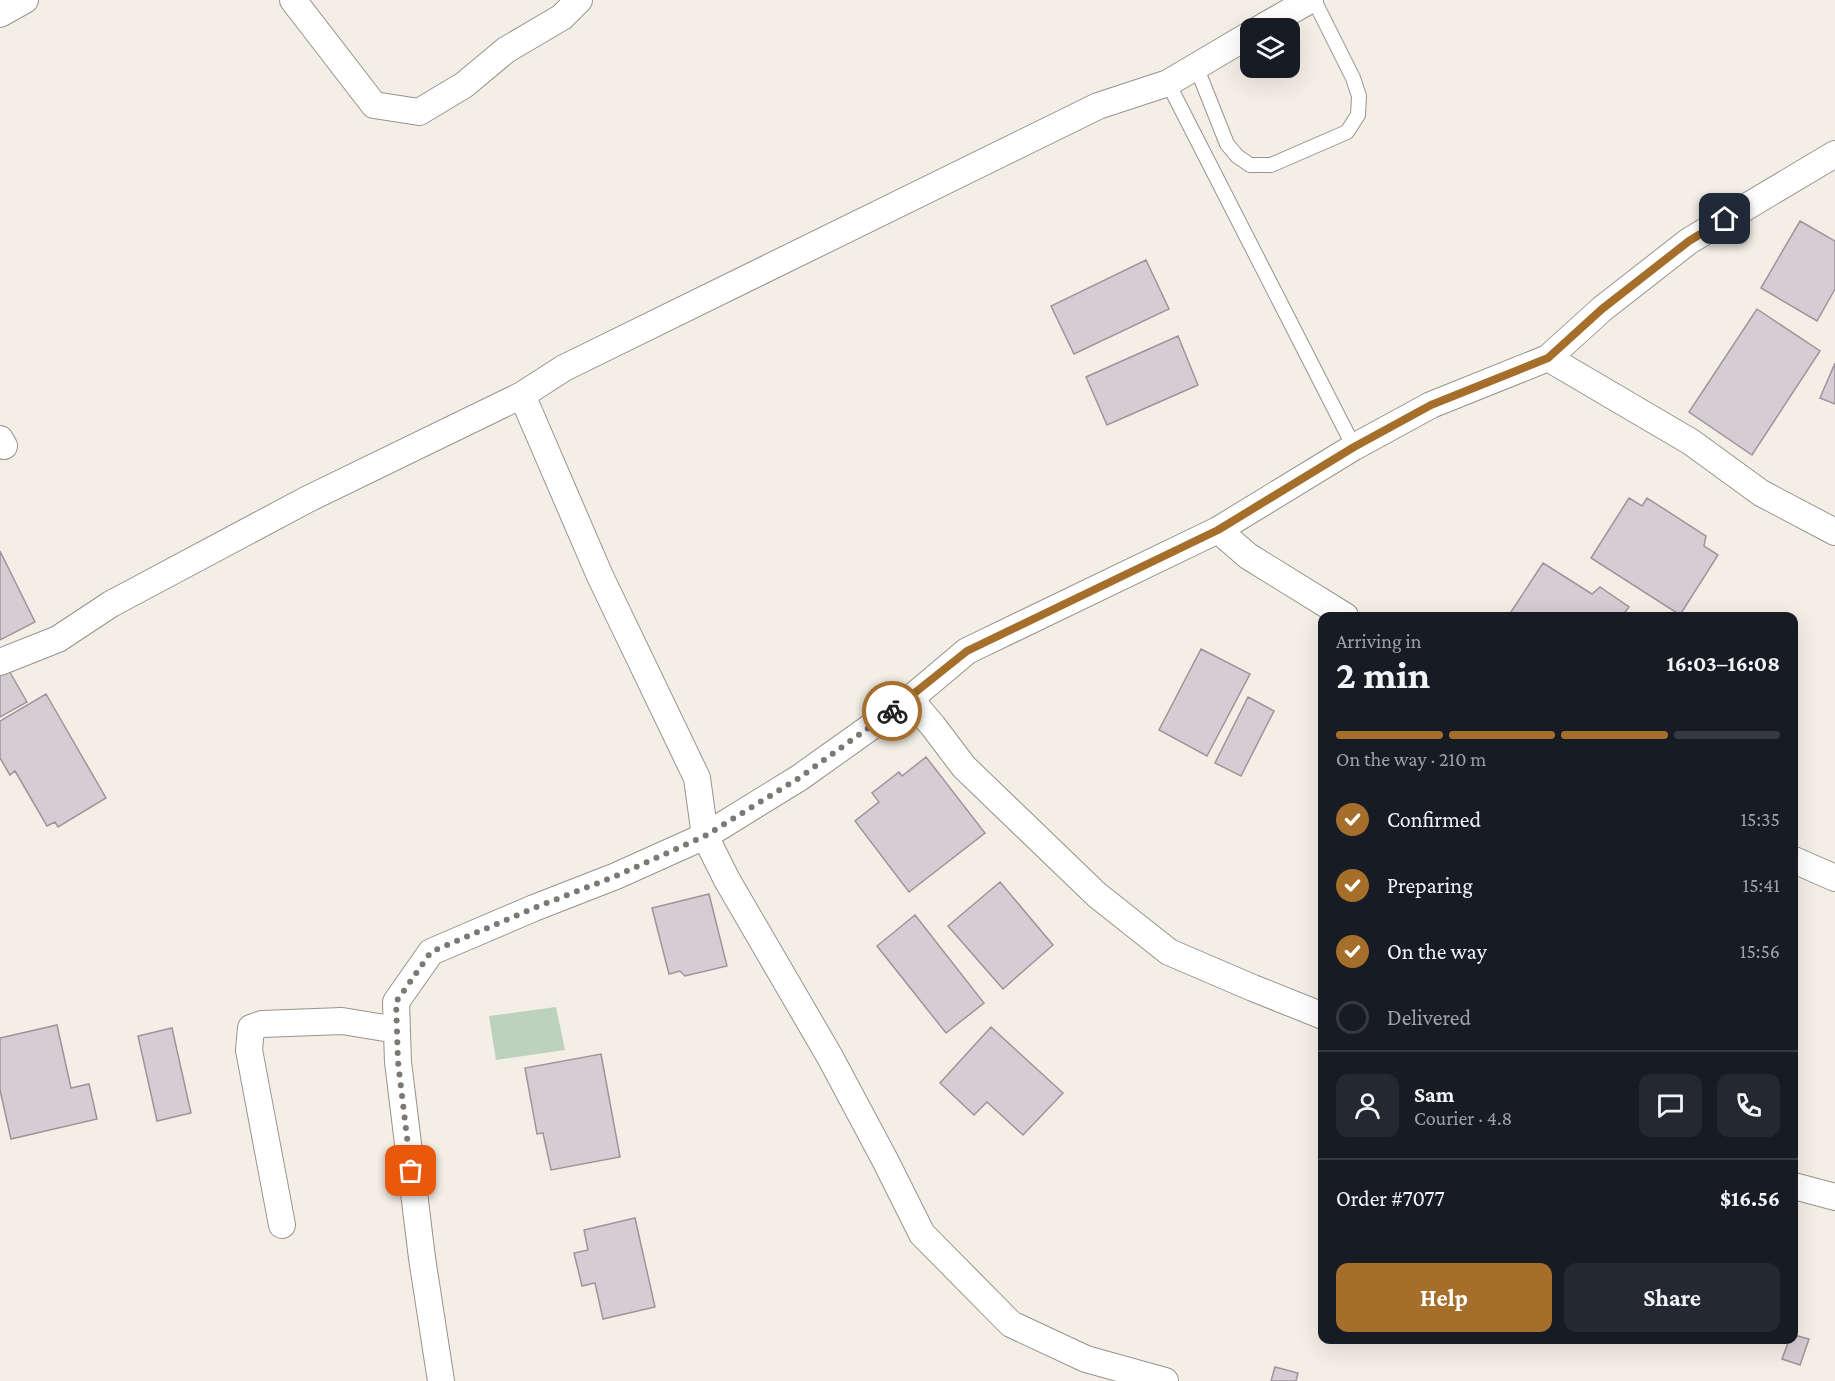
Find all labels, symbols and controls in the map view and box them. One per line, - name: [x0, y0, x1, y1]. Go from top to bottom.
- map controls: [1240, 18, 1300, 78]
- button: layers: [1240, 18, 1300, 78]
- pin: [1699, 193, 1750, 244]
- icon: home: [1708, 202, 1741, 235]
- text: Arriving in: [1336, 630, 1421, 652]
- text: 16:03–16:08: [1667, 651, 1780, 676]
- text: 2 min: [1336, 653, 1430, 696]
- courier: [862, 681, 922, 741]
- icon: bike: [876, 695, 909, 728]
- text: On the way · 210 m: [1336, 748, 1486, 770]
- icon: check: [1336, 803, 1369, 836]
- text: Confirmed: [1387, 807, 1481, 832]
- text: 15:35: [1740, 808, 1780, 830]
- icon: check: [1336, 869, 1369, 902]
- text: Preparing: [1387, 873, 1473, 898]
- text: 15:41: [1743, 874, 1780, 896]
- icon: check: [1336, 935, 1369, 968]
- text: On the way: [1387, 939, 1487, 964]
- text: 15:56: [1740, 940, 1780, 962]
- text: Delivered: [1387, 1005, 1471, 1030]
- button: person: [1336, 1074, 1399, 1137]
- button: chat: [1639, 1074, 1702, 1137]
- button: phone: [1717, 1074, 1780, 1137]
- text: Sam: [1414, 1082, 1454, 1107]
- text: Courier · 4.8: [1414, 1107, 1512, 1129]
- pin: [385, 1145, 436, 1196]
- icon: bag: [394, 1154, 427, 1187]
- text: Order #7077: [1336, 1186, 1445, 1211]
- text: $16.56: [1720, 1186, 1780, 1211]
- button: Help: [1336, 1263, 1552, 1332]
- button: Share: [1564, 1263, 1780, 1332]

